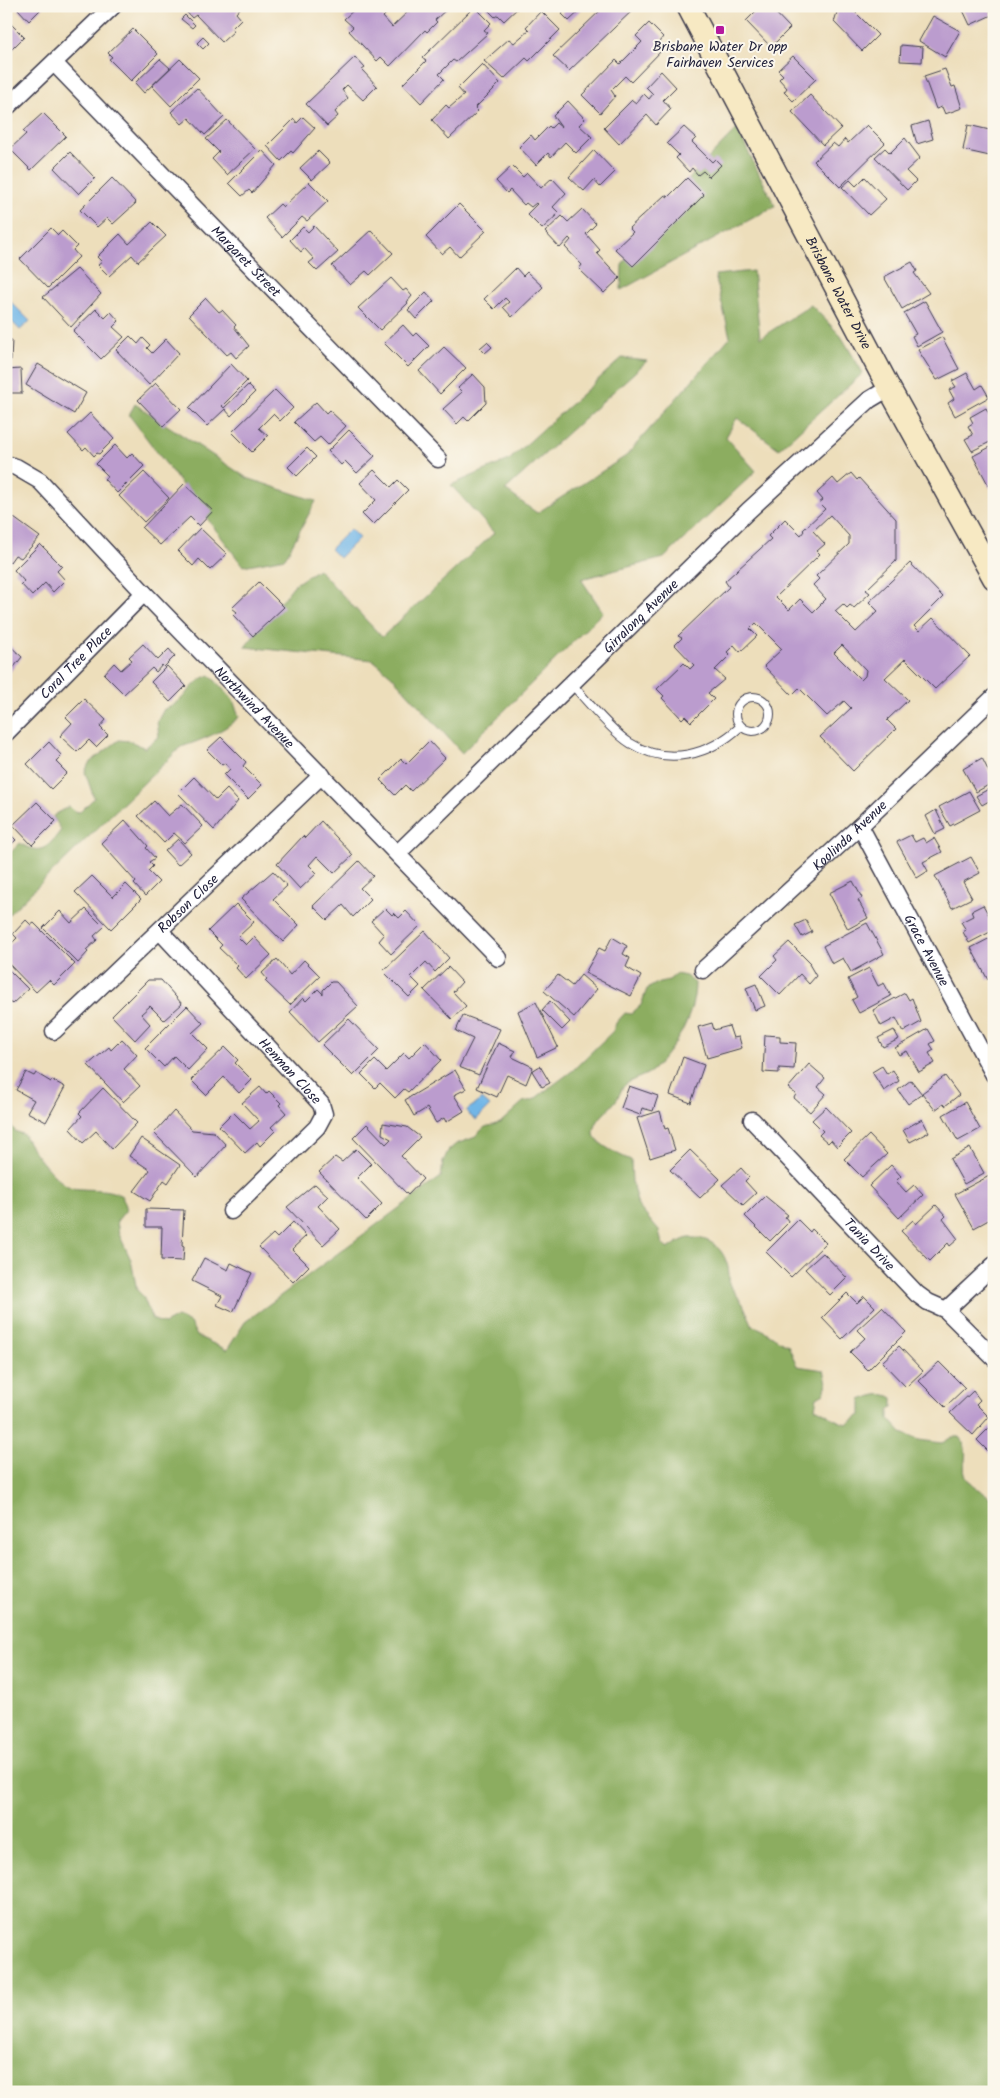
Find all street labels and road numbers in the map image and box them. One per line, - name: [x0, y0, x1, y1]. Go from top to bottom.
- street label: Margaret Street: [205, 221, 286, 303]
- street label: Brisbane Water Drive: [799, 233, 877, 354]
- street label: Girralong Avenue: [598, 574, 685, 659]
- street label: Coral Tree Place: [35, 621, 118, 705]
- street label: Northwind Avenue: [209, 662, 300, 755]
- street label: Koolinda Avenue: [808, 795, 893, 877]
- street label: Robson Close: [153, 869, 225, 939]
- street label: Grace Avenue: [897, 911, 955, 991]
- street label: Henman Close: [253, 1033, 327, 1110]
- street label: Tania Drive: [838, 1213, 900, 1277]

